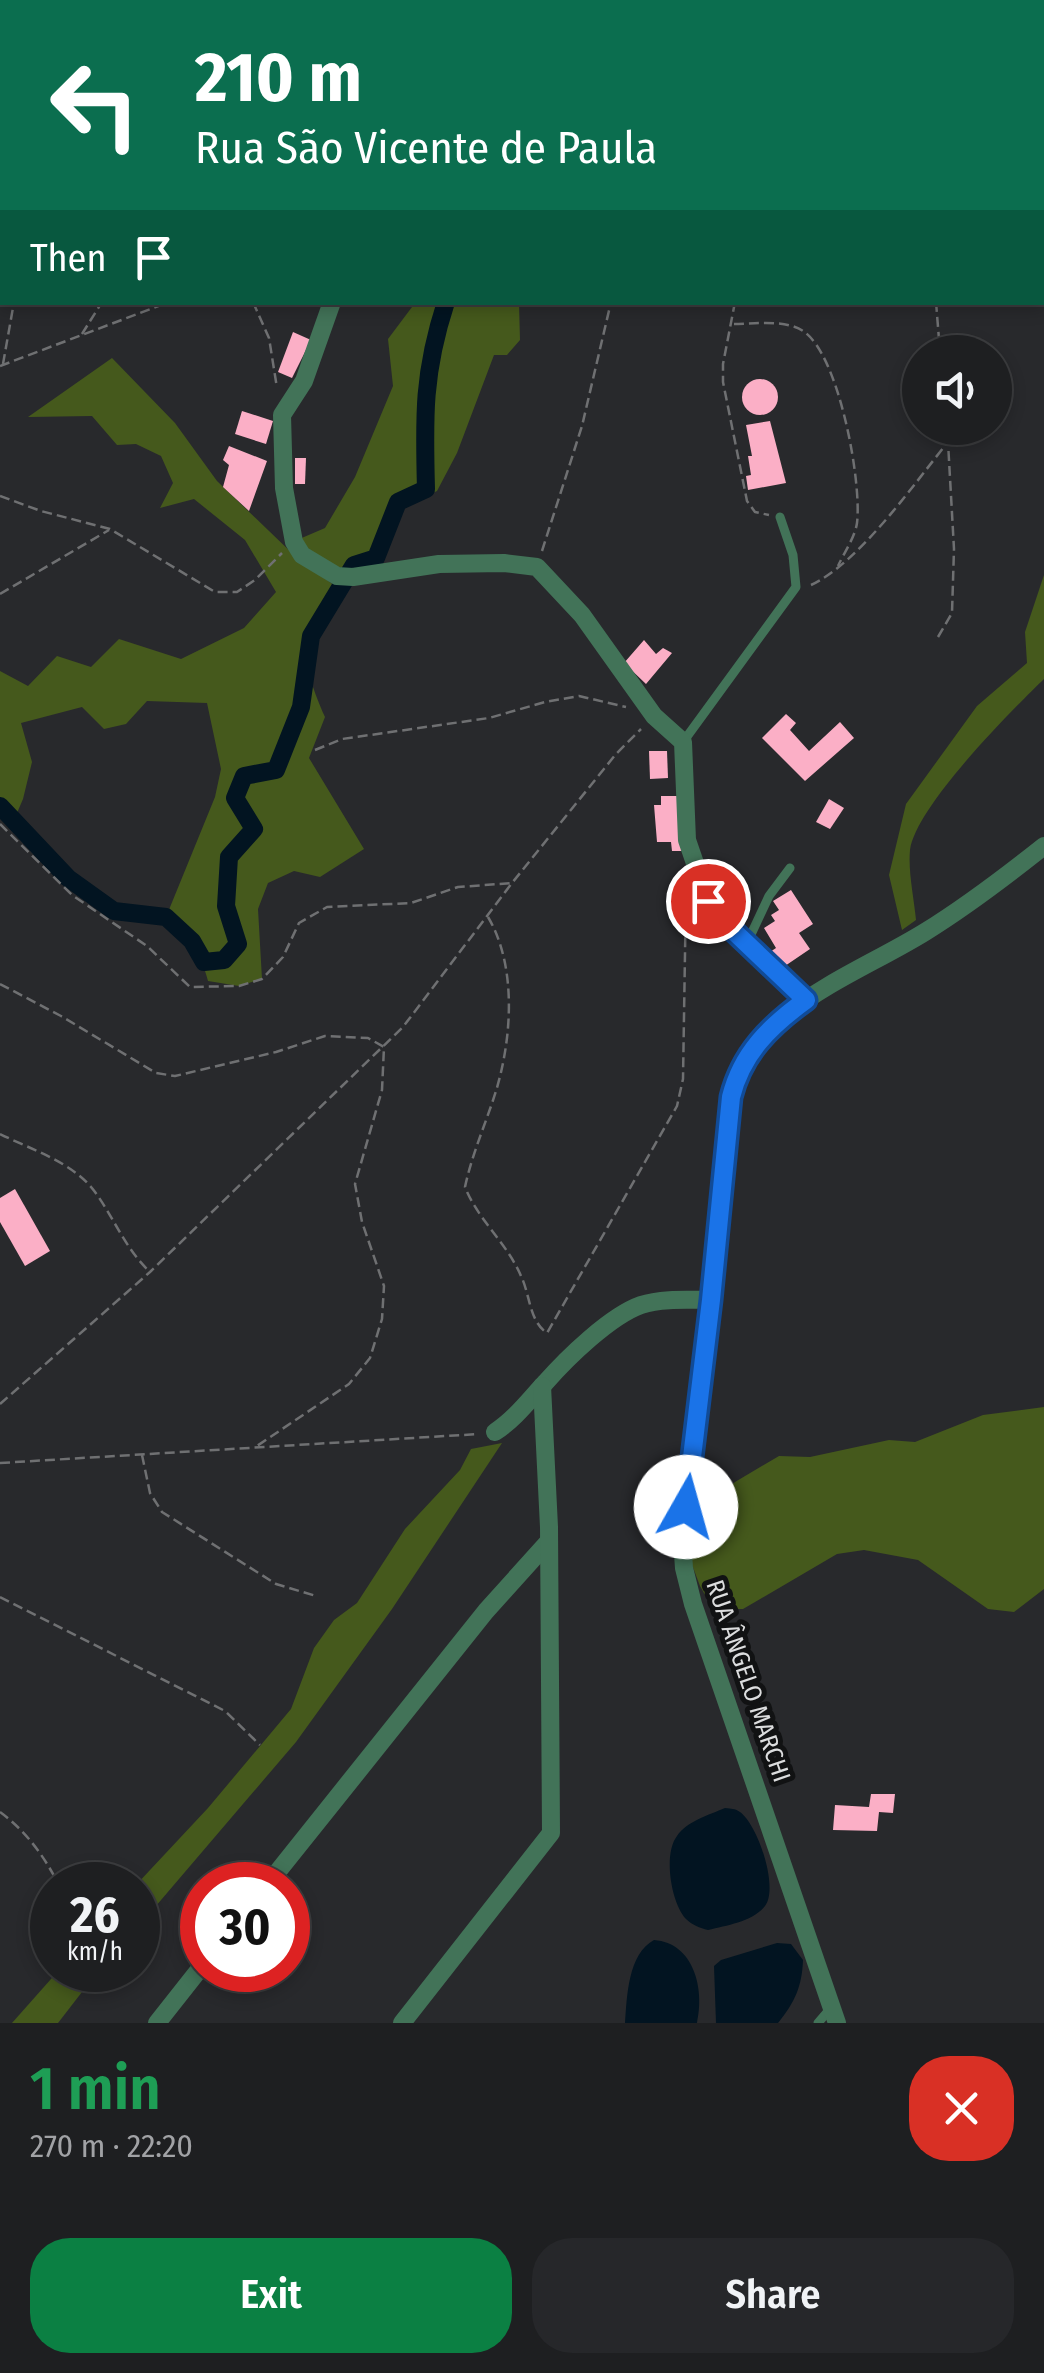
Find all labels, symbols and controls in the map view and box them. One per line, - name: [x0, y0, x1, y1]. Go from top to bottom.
- text: 210 m: [195, 36, 362, 120]
- icon: left: [30, 40, 160, 170]
- text: Rua São Vicente de Paula: [195, 121, 657, 175]
- icon: arrive: [126, 230, 181, 285]
- text: Then: [30, 235, 106, 281]
- map controls: [902, 335, 1012, 445]
- button: sound: [902, 335, 1012, 445]
- pin: [666, 859, 751, 944]
- icon: arrive: [681, 874, 736, 929]
- position arrow: [634, 1455, 738, 1559]
- street label: RUA ÂNGELO MARCHI: [699, 1576, 798, 1786]
- speed limit sign: 30: [180, 1862, 310, 1992]
- text: 26: [70, 1885, 120, 1945]
- text: km/h: [67, 1937, 123, 1967]
- text: 1 min: [30, 2053, 161, 2125]
- button: close: [909, 2056, 1014, 2161]
- text: 270 m · 22:20: [30, 2127, 193, 2165]
- button: Exit: [30, 2238, 512, 2353]
- button: Share: [532, 2238, 1014, 2353]

